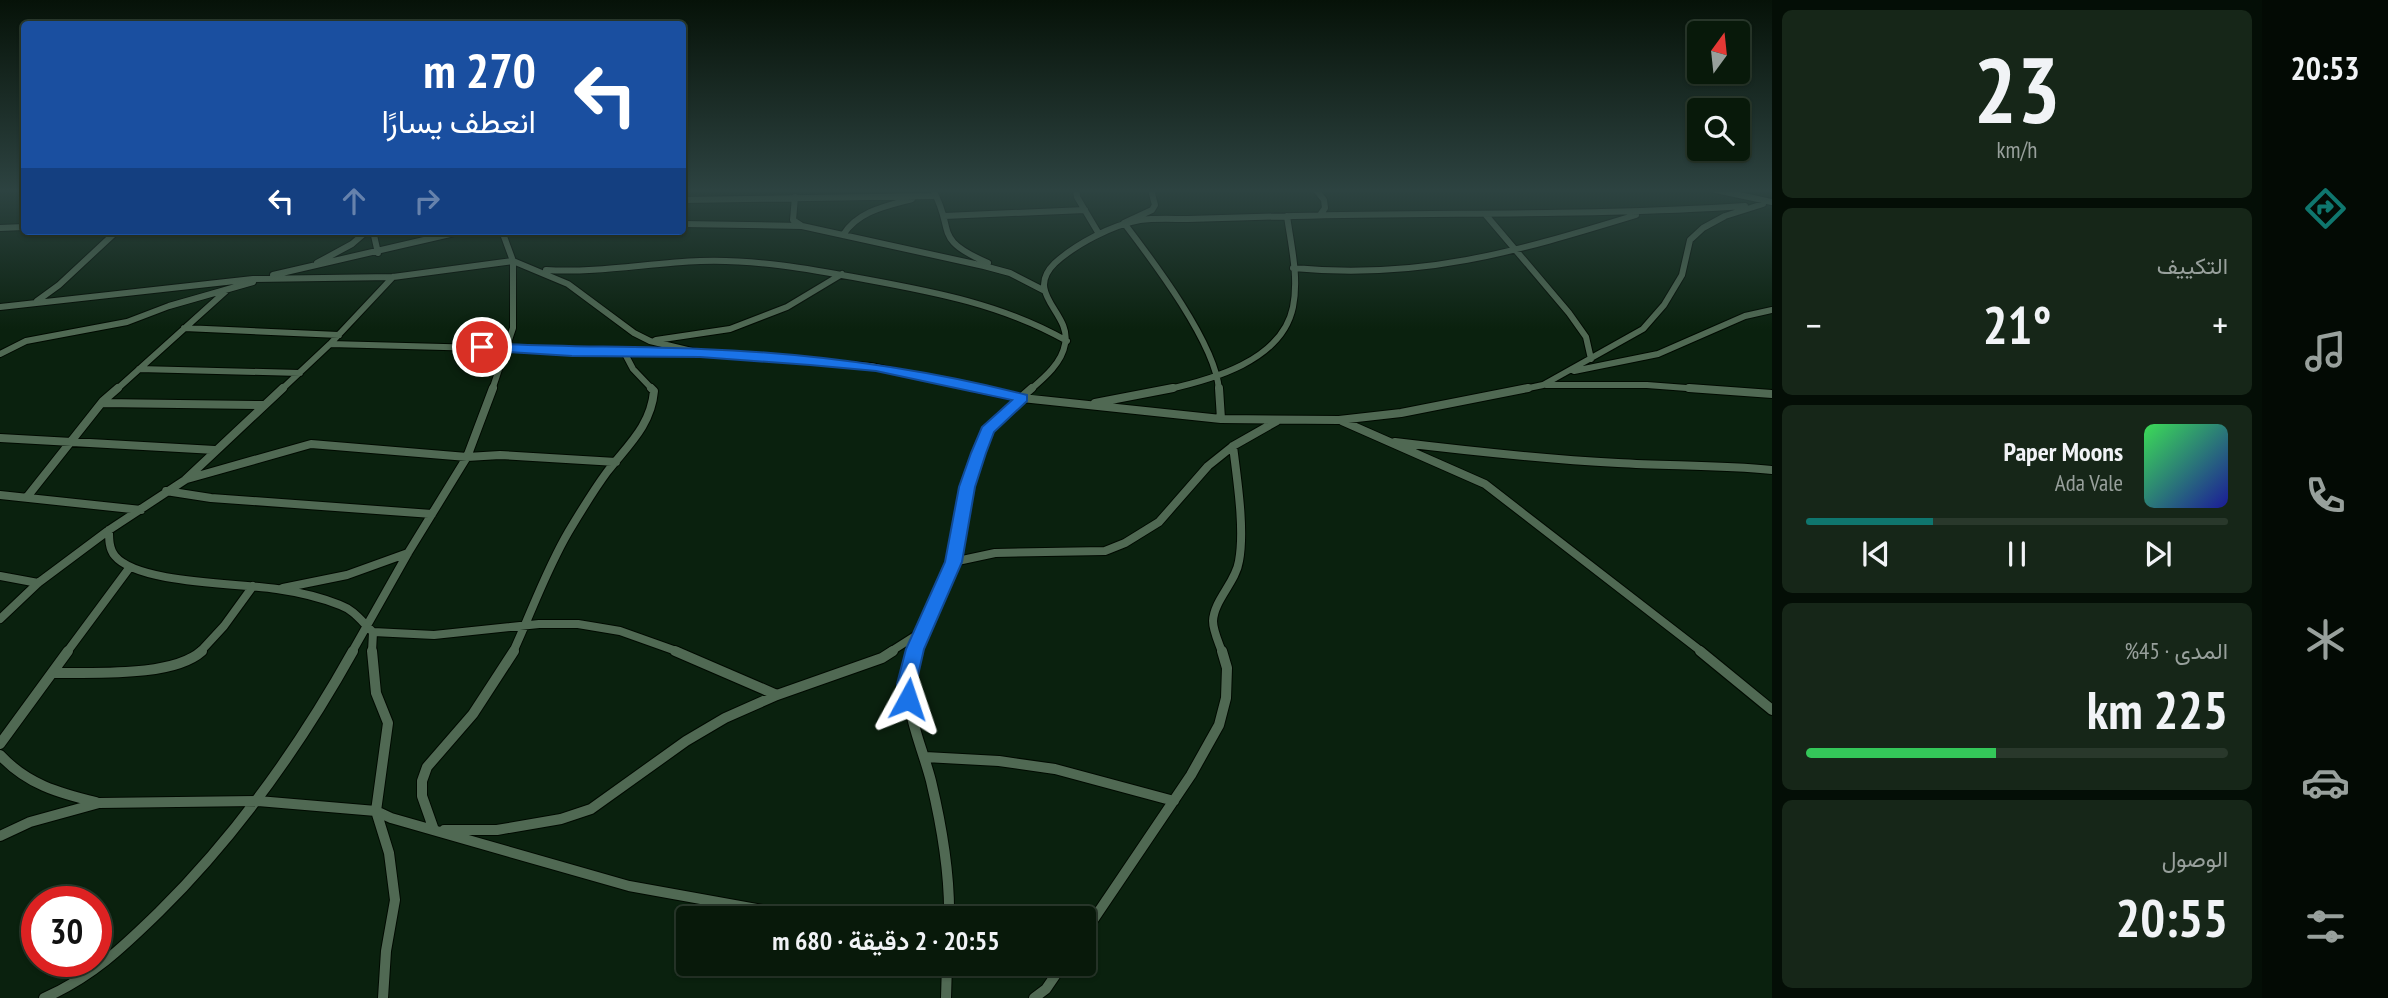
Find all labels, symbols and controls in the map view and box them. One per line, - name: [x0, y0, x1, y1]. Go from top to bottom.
- north arrow: [1687, 21, 1750, 84]
- map controls: [1687, 21, 1750, 161]
- text: 23: [1974, 30, 2061, 148]
- text: 270 m: [423, 38, 536, 102]
- text: 20:53: [2290, 47, 2360, 89]
- icon: left: [560, 49, 651, 140]
- button: search: [1687, 98, 1750, 161]
- text: انعطف يسارًا: [381, 100, 536, 142]
- text: km/h: [1997, 135, 2037, 164]
- icon: left: [262, 182, 300, 220]
- icon: ahead: [335, 182, 373, 220]
- icon: right: [408, 182, 446, 220]
- icon: directions: [2301, 184, 2350, 233]
- text: التكييف: [2157, 251, 2228, 280]
- text: 21°: [1983, 291, 2051, 358]
- text: −: [1806, 300, 1822, 349]
- text: +: [2212, 300, 2228, 349]
- pin: [452, 317, 512, 377]
- icon: music: [2301, 327, 2350, 376]
- icon: arrive: [463, 328, 501, 366]
- text: Paper Moons: [2004, 435, 2123, 468]
- text: Ada Vale: [2055, 468, 2123, 497]
- icon: phone: [2301, 471, 2350, 520]
- icon: previous: [1857, 535, 1895, 573]
- icon: pause: [1998, 535, 2036, 573]
- icon: next: [2139, 535, 2177, 573]
- icon: climate: [2301, 615, 2350, 664]
- text: المدى · 45%: [2124, 636, 2228, 665]
- position arrow: [871, 662, 945, 736]
- text: 225 km: [2087, 676, 2228, 743]
- icon: car: [2301, 758, 2350, 807]
- text: الوصول: [2162, 844, 2228, 873]
- text: 20:55: [2116, 884, 2228, 951]
- speed limit sign: 30: [21, 886, 112, 977]
- icon: filters: [2301, 902, 2350, 951]
- text: 20:55 · 2 دقيقة · 680 m: [772, 924, 1000, 957]

